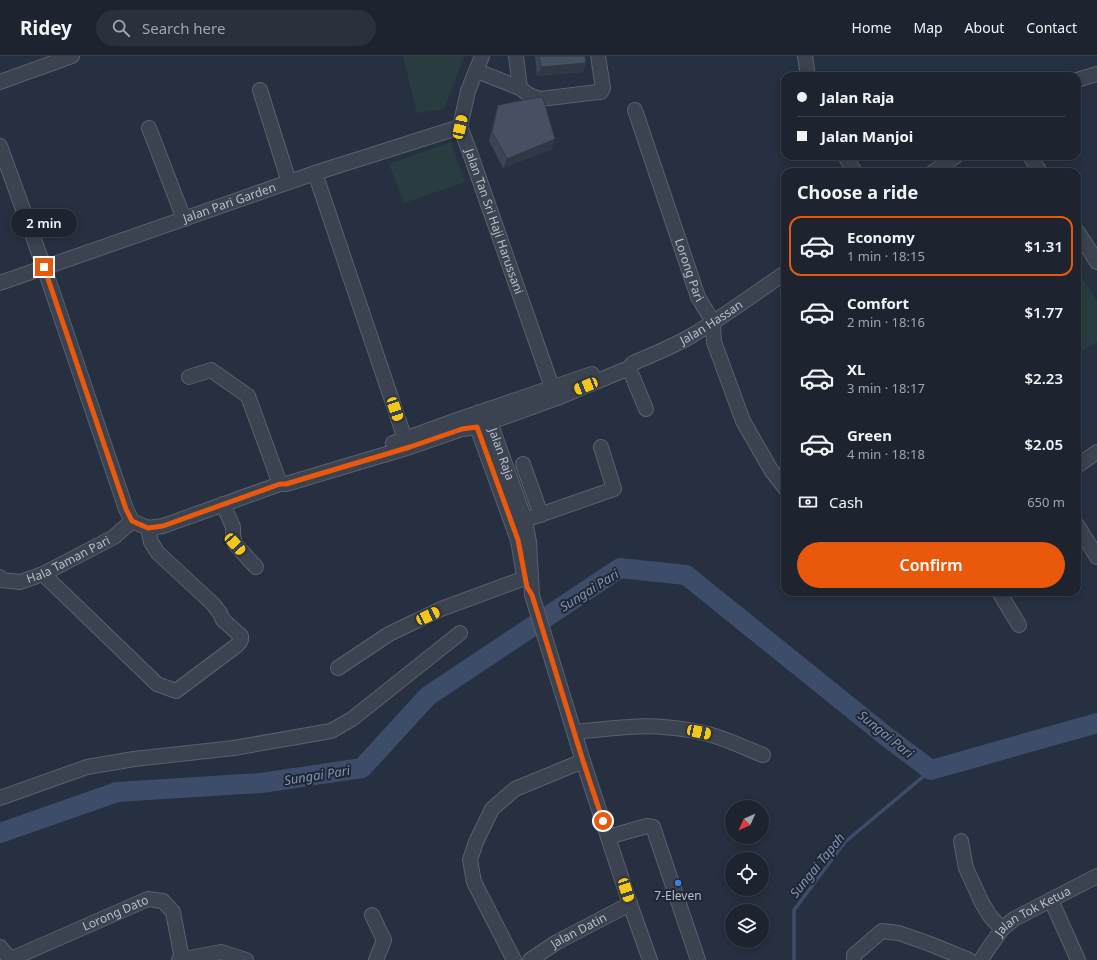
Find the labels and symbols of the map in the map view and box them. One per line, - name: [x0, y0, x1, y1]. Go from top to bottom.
- car: [452, 114, 468, 140]
- street label: Jalan Tan Sri Haji Harussani: [461, 145, 528, 296]
- street label: Jalan Pari Garden: [180, 178, 278, 227]
- callout: 2 min: [11, 209, 77, 237]
- street label: Lorong Pari: [671, 236, 708, 305]
- route end: [35, 258, 53, 276]
- street label: Jalan Hassan: [676, 296, 746, 349]
- car: [573, 376, 599, 396]
- car: [385, 396, 405, 422]
- street label: Jalan Raja: [484, 425, 519, 482]
- street label: Hala Taman Pari: [24, 531, 113, 587]
- car: [223, 531, 247, 557]
- water label: Sungai Pari: [556, 564, 623, 615]
- car: [415, 605, 441, 627]
- water label: Sungai Pari: [854, 706, 918, 762]
- car: [686, 724, 712, 740]
- water label: Sungai Pari: [283, 761, 352, 789]
- north arrow: [725, 800, 769, 844]
- route start: [594, 812, 612, 830]
- water label: Sungai Tapah: [785, 829, 849, 901]
- car: [617, 877, 635, 903]
- marker: 7-Eleven: [673, 878, 683, 888]
- street label: Jalan Tok Ketua: [990, 882, 1073, 940]
- place label: 7-Eleven: [654, 887, 702, 904]
- street label: Lorong Dato: [79, 891, 151, 935]
- street label: Jalan Datin: [546, 909, 609, 952]

